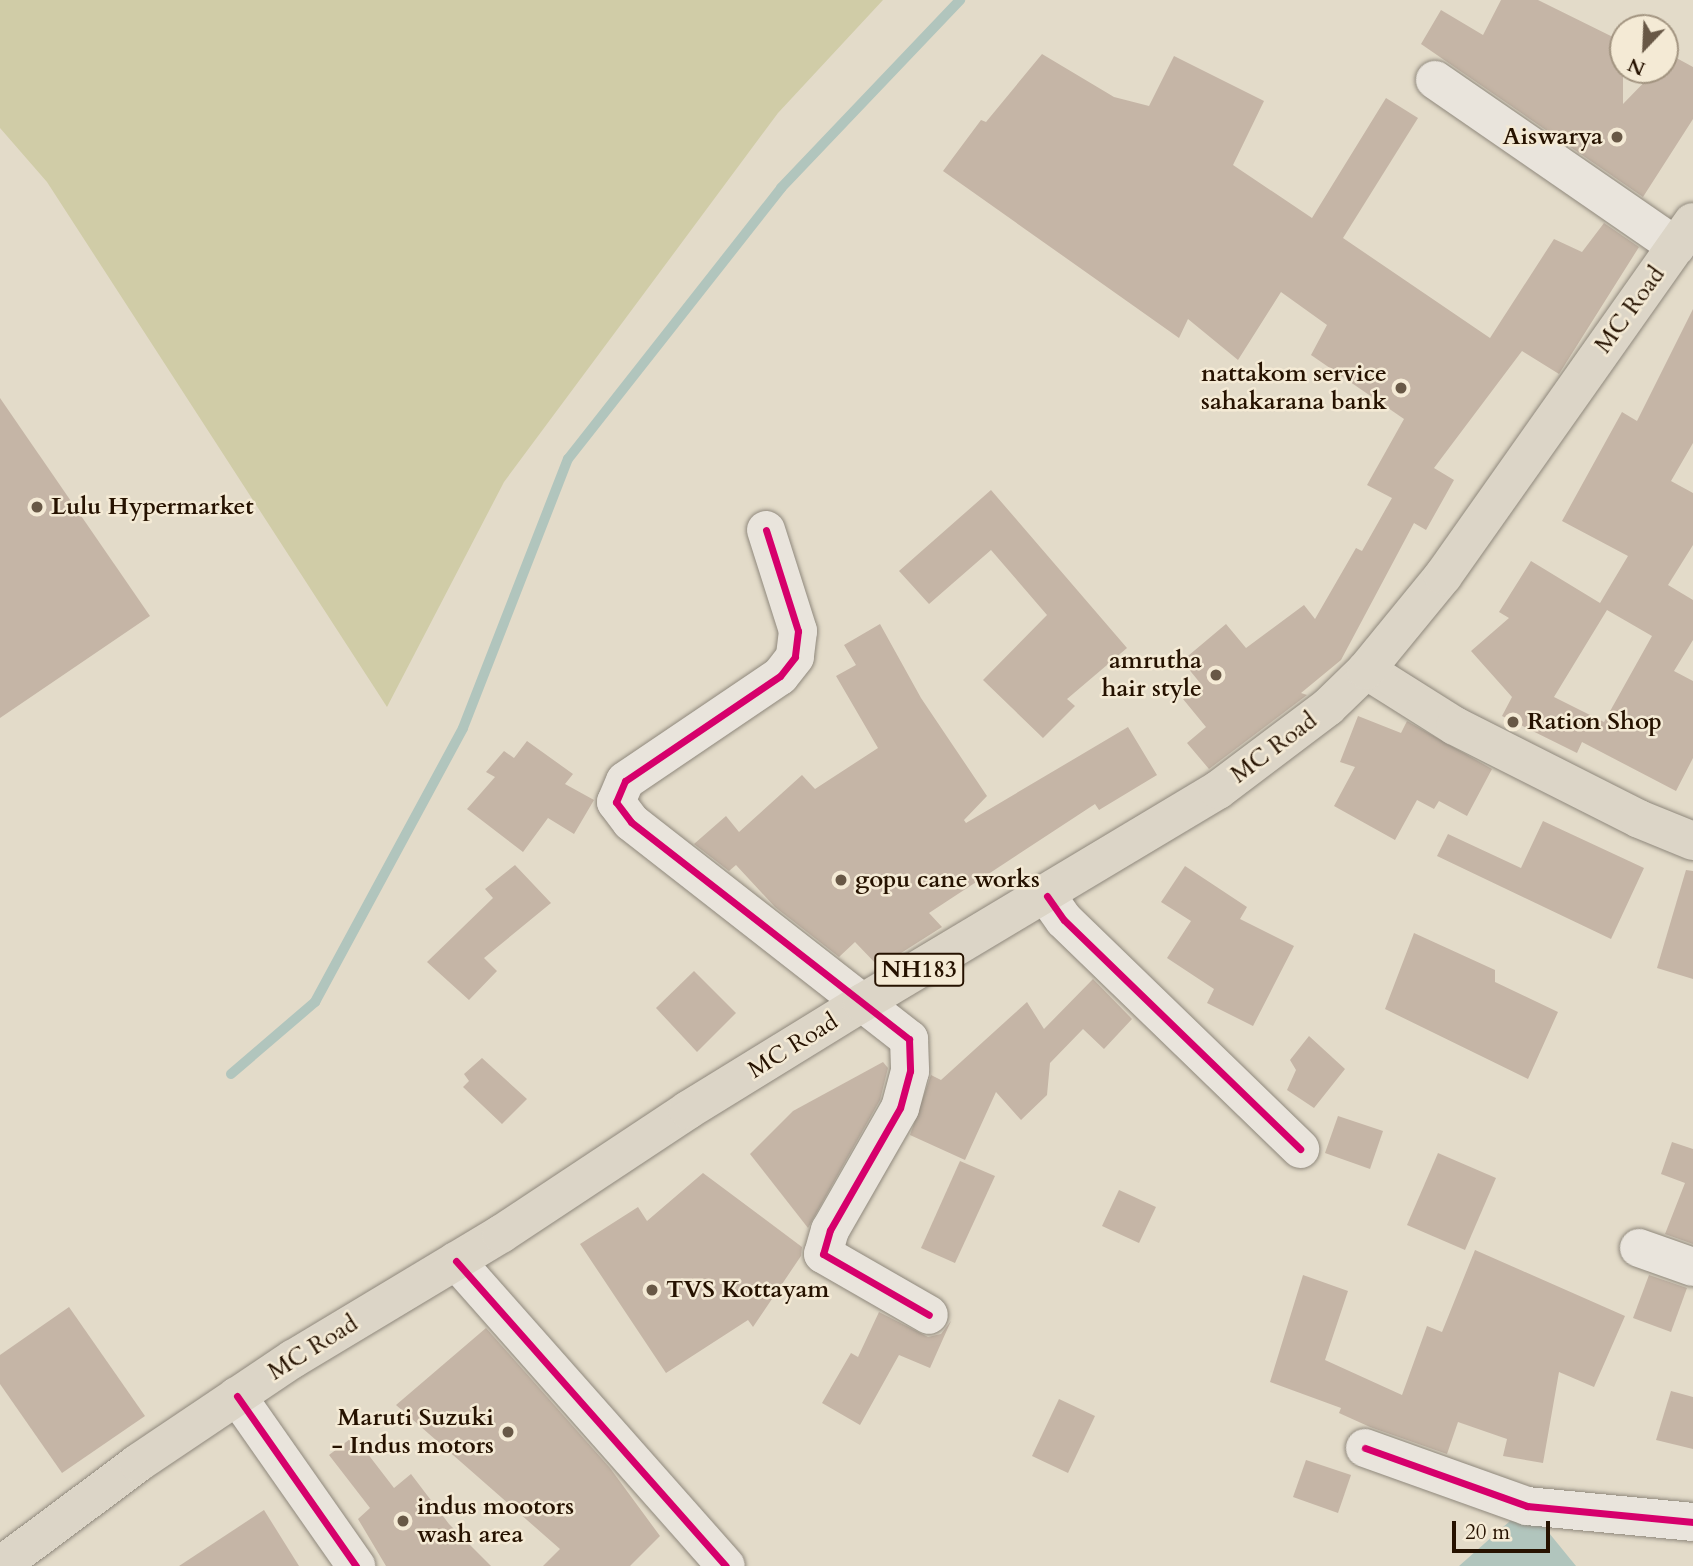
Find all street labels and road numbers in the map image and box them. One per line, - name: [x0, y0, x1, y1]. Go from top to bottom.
- street label: MC Road: [1589, 261, 1671, 359]
- street label: MC Road: [1225, 706, 1323, 790]
- road number: NH183: [874, 951, 964, 990]
- street label: MC Road: [743, 1007, 843, 1085]
- street label: MC Road: [263, 1309, 363, 1387]

